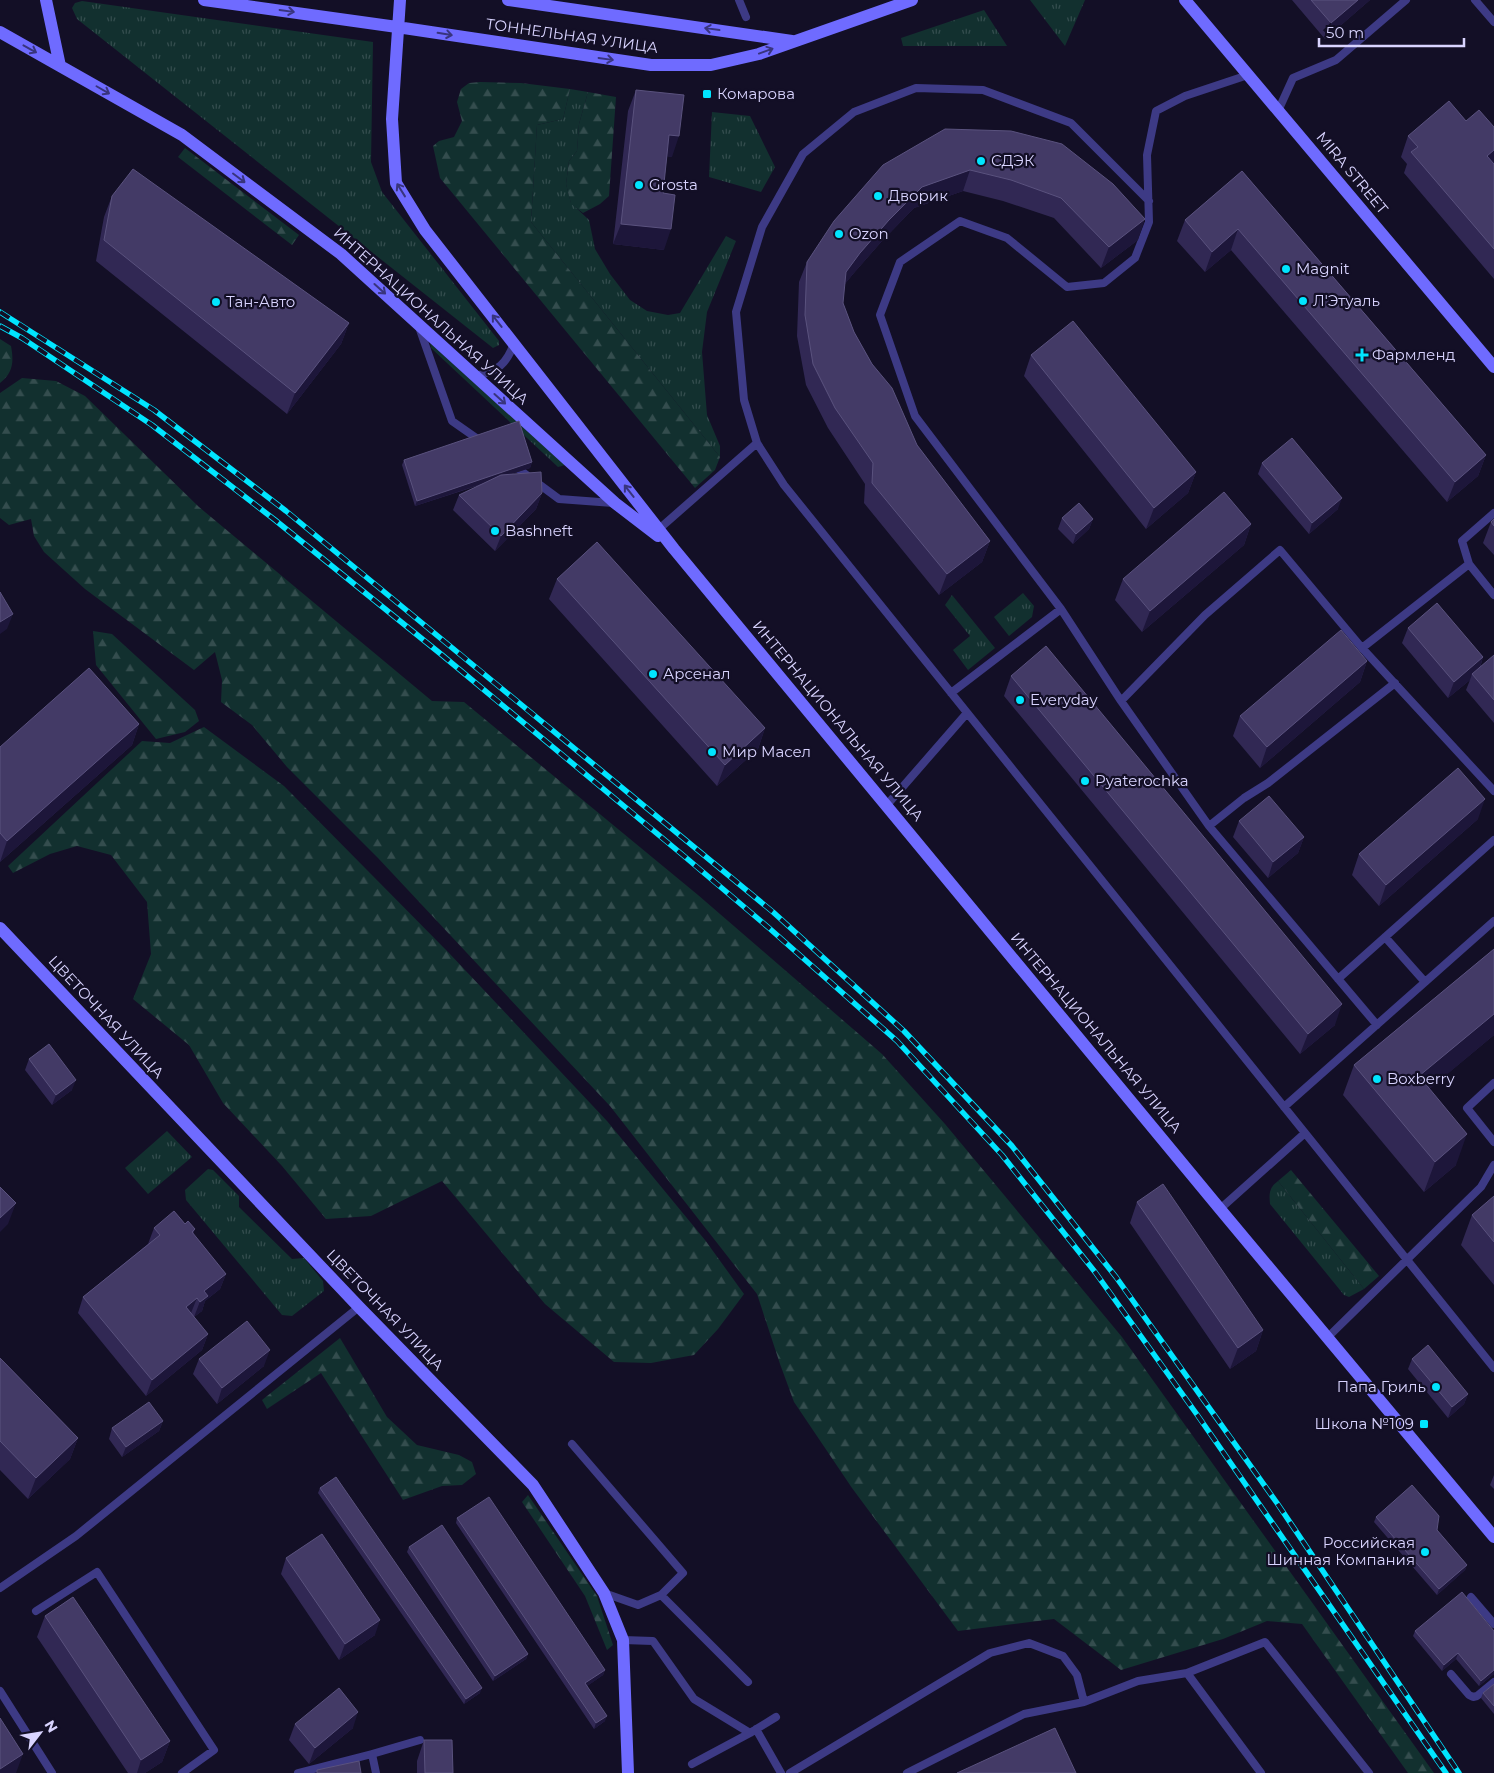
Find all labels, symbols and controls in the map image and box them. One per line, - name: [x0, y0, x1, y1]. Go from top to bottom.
- one-way arrow: [279, 7, 295, 17]
- street label: ТОННЕЛЬНАЯ УЛИЦА: [485, 14, 659, 57]
- scale bar: [1319, 15, 1464, 47]
- text: 50 m: [1326, 23, 1364, 42]
- one-way arrow: [704, 24, 720, 34]
- one-way arrow: [437, 30, 453, 40]
- one-way arrow: [23, 44, 38, 54]
- one-way arrow: [758, 46, 774, 55]
- one-way arrow: [598, 54, 614, 64]
- place label: Комарова: [717, 84, 795, 103]
- one-way arrow: [95, 85, 110, 95]
- marker: Комарова: [701, 88, 713, 100]
- street label: MIRA STREET: [1312, 128, 1393, 218]
- place label: СДЭК: [991, 151, 1035, 170]
- marker: СДЭК: [975, 155, 987, 167]
- one-way arrow: [232, 172, 245, 183]
- place label: Grosta: [649, 175, 698, 194]
- marker: Grosta: [633, 179, 645, 191]
- one-way arrow: [395, 184, 405, 198]
- place label: Дворик: [888, 186, 948, 205]
- marker: Дворик: [872, 190, 884, 202]
- street label: ИНТЕРНАЦИОНАЛЬНАЯ УЛИЦА: [330, 223, 533, 408]
- place label: Ozon: [849, 224, 889, 243]
- marker: Ozon: [833, 228, 845, 240]
- place label: Magnit: [1296, 259, 1350, 278]
- marker: Magnit: [1280, 263, 1292, 275]
- one-way arrow: [374, 284, 387, 295]
- place label: Л'Этуаль: [1313, 291, 1380, 310]
- place label: Тан-Авто: [226, 292, 295, 311]
- marker: Л'Этуаль: [1297, 295, 1309, 307]
- marker: Тан-Авто: [210, 296, 222, 308]
- one-way arrow: [491, 315, 502, 328]
- place label: Фармленд: [1372, 345, 1456, 364]
- marker: Фармленд: [1356, 349, 1368, 361]
- one-way arrow: [494, 393, 507, 405]
- one-way arrow: [624, 484, 634, 498]
- place label: Bashneft: [505, 521, 573, 540]
- marker: Bashneft: [489, 525, 501, 537]
- street label: ИНТЕРНАЦИОНАЛЬНАЯ УЛИЦА: [749, 616, 928, 825]
- place label: Арсенал: [663, 664, 730, 683]
- marker: Арсенал: [647, 668, 659, 680]
- place label: Everyday: [1030, 690, 1098, 709]
- marker: Everyday: [1014, 694, 1026, 706]
- place label: Мир Масел: [722, 742, 811, 761]
- marker: Мир Масел: [706, 746, 718, 758]
- place label: Pyaterochka: [1095, 771, 1189, 790]
- marker: Pyaterochka: [1079, 775, 1091, 787]
- street label: ИНТЕРНАЦИОНАЛЬНАЯ УЛИЦА: [1007, 928, 1186, 1137]
- street label: ЦВЕТОЧНАЯ УЛИЦА: [44, 951, 168, 1082]
- place label: Boxberry: [1387, 1069, 1456, 1088]
- marker: Boxberry: [1371, 1073, 1383, 1085]
- street label: ЦВЕТОЧНАЯ УЛИЦА: [323, 1245, 448, 1374]
- place label: Папа Гриль: [1337, 1377, 1426, 1396]
- marker: Папа Гриль: [1430, 1381, 1442, 1393]
- place label: Школа №109: [1315, 1414, 1414, 1433]
- marker: Школа №109: [1418, 1418, 1430, 1430]
- place label: Российская Шинная Компания: [1266, 1533, 1415, 1569]
- marker: Российская Шинная Компания: [1419, 1546, 1431, 1558]
- north arrow: [15, 1708, 65, 1758]
- text: N: [41, 1717, 62, 1736]

